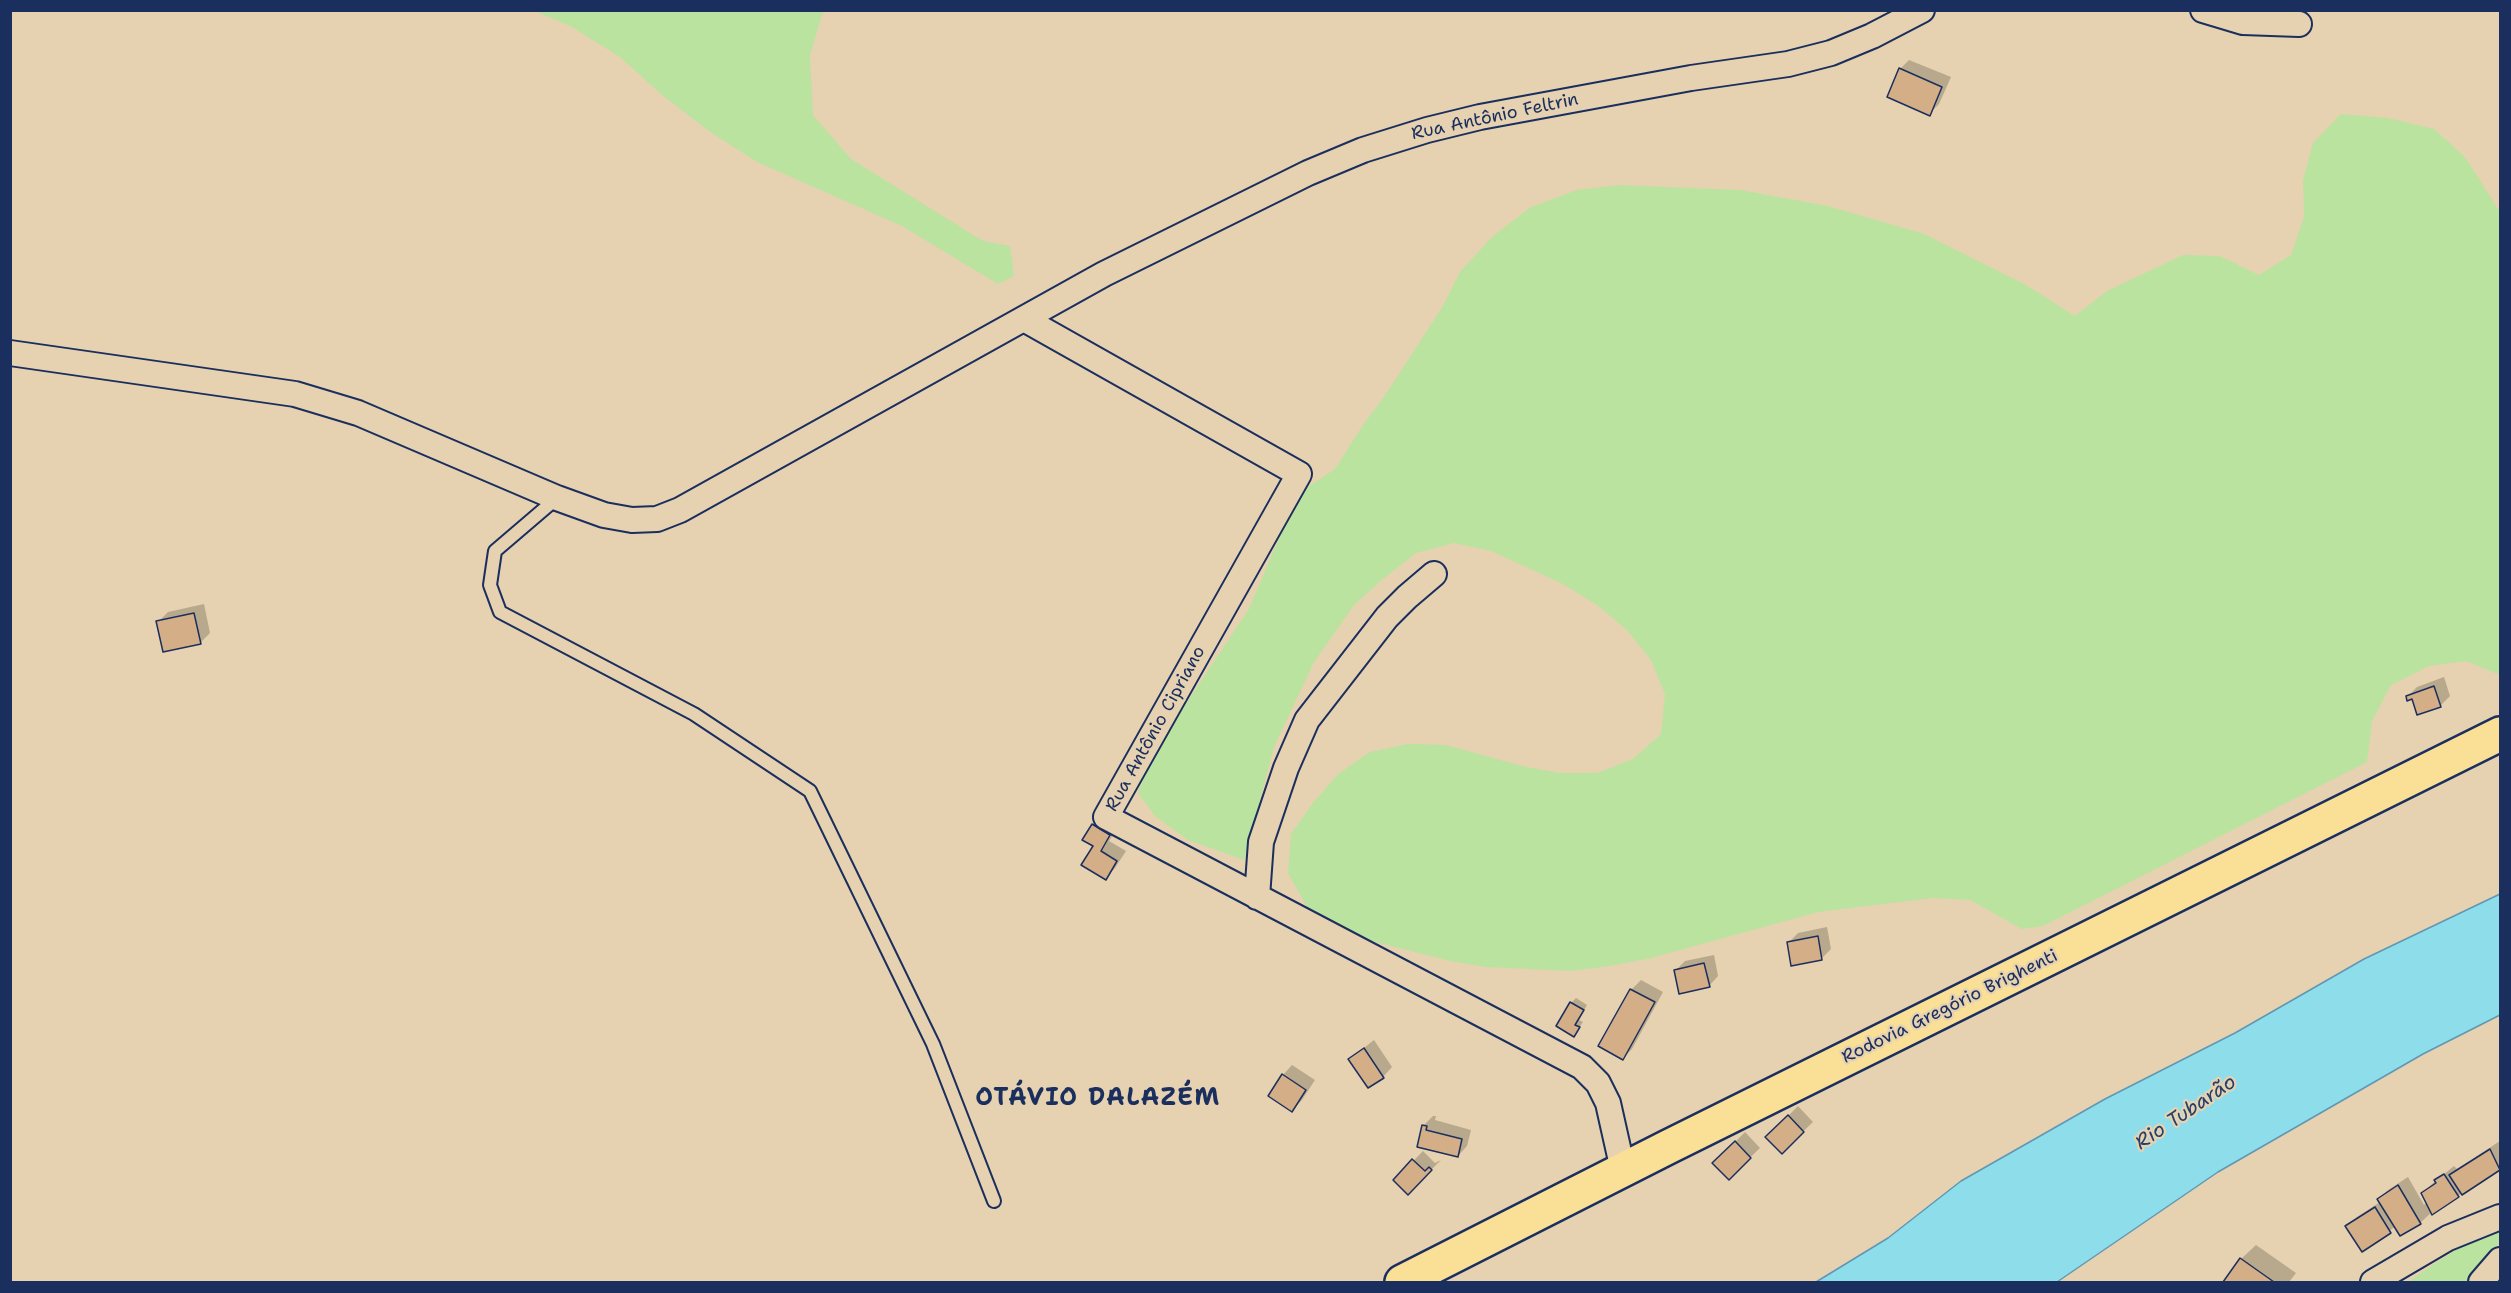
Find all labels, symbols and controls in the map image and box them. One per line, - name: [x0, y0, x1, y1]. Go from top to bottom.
- street label: Rua Antônio Feltrin: [1410, 89, 1580, 145]
- street label: Rua Antônio Cipriano: [1102, 643, 1210, 815]
- street label: Rodovia Gregório Brighenti: [1839, 945, 2061, 1069]
- water label: Rio Tubarão: [2131, 1070, 2241, 1156]
- district label: OTÁVIO DALAZÉM: [975, 1085, 1221, 1113]

